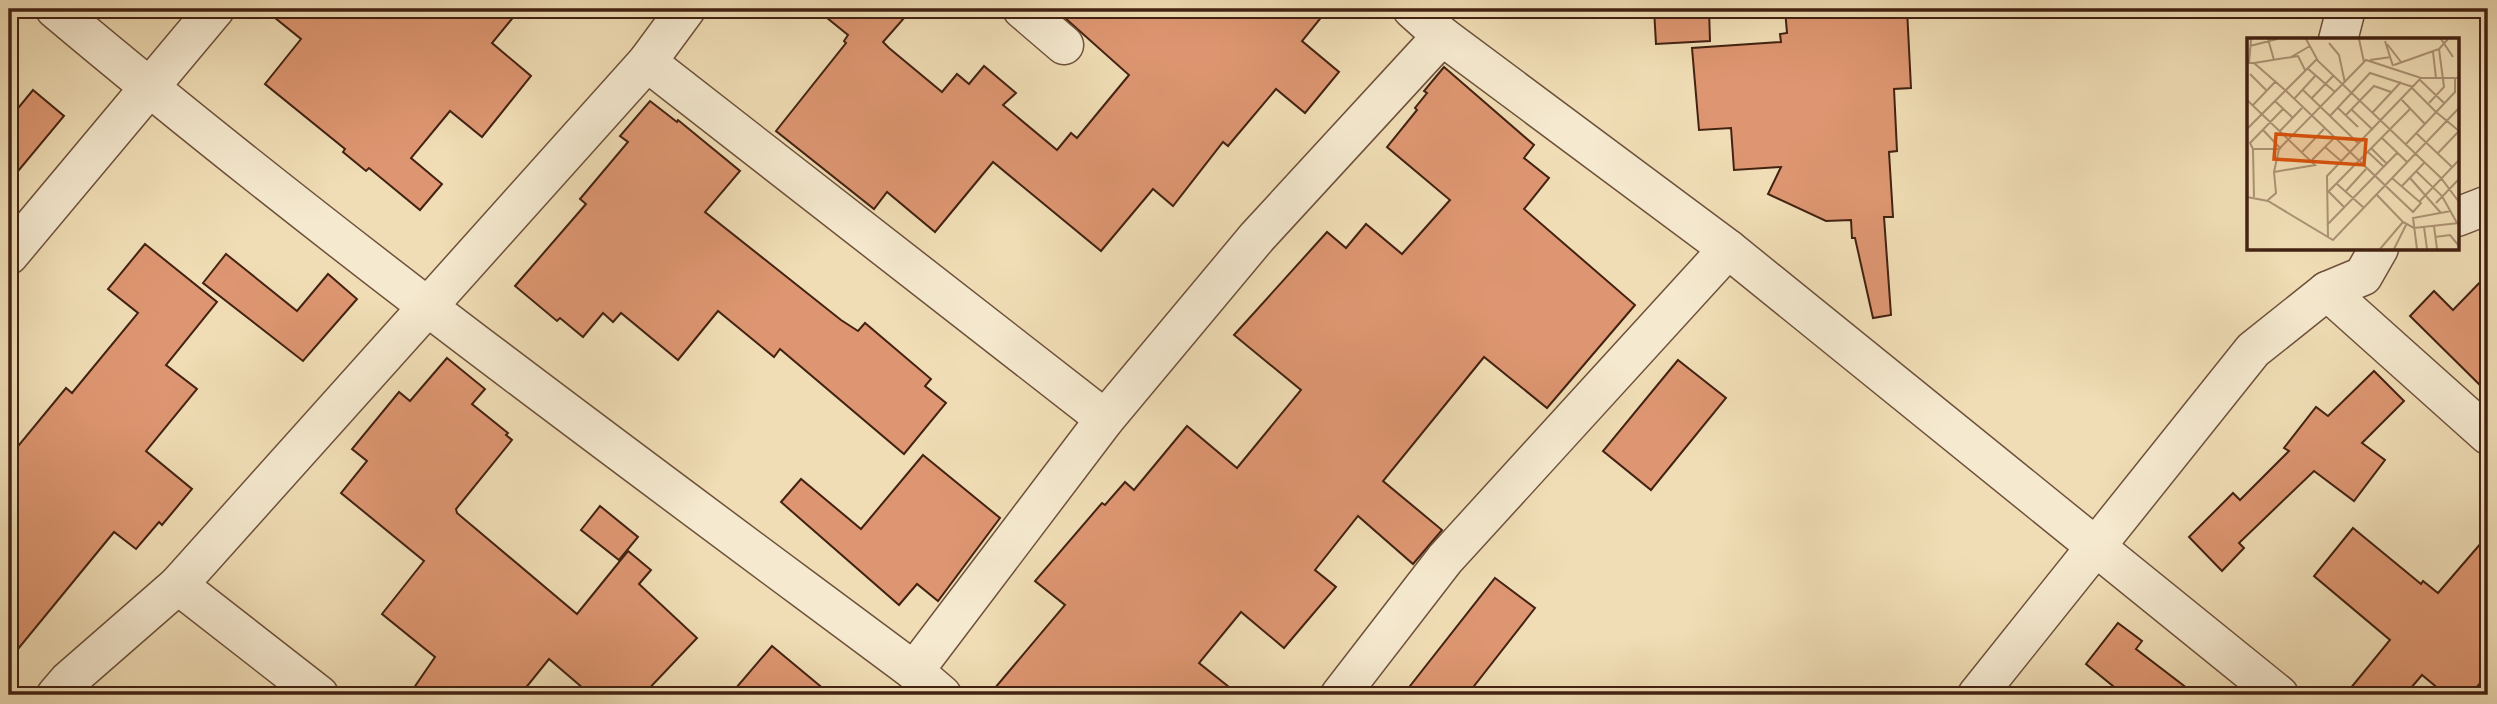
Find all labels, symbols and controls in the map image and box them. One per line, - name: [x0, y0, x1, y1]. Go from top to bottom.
- inset map: [2247, 38, 2458, 250]

